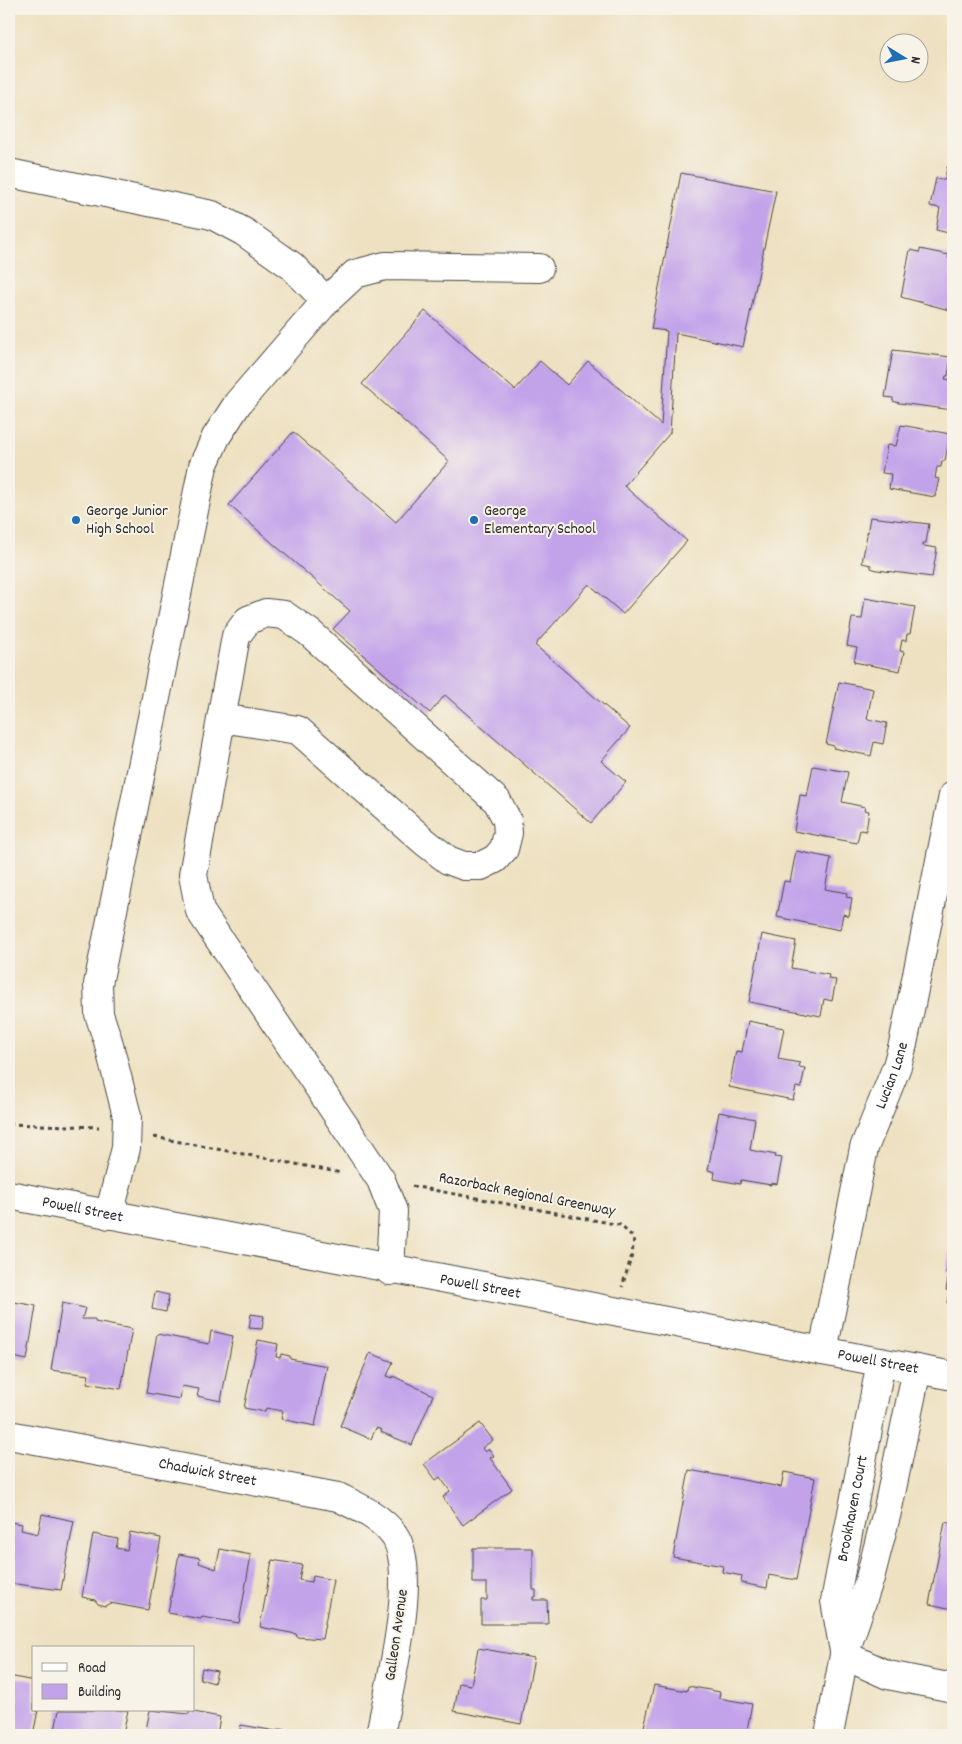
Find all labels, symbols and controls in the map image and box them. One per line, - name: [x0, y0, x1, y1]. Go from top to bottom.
- north arrow: [880, 32, 930, 82]
- text: N: [904, 55, 925, 65]
- place label: George Junior High School: [86, 500, 168, 541]
- place label: George Elementary School: [484, 500, 596, 541]
- marker: George Junior High School: [70, 514, 82, 526]
- marker: George Elementary School: [468, 514, 480, 526]
- street label: Lucian Lane: [869, 1039, 915, 1112]
- street label: Razorback Regional Greenway: [437, 1167, 618, 1224]
- street label: Powell Street: [40, 1190, 125, 1229]
- street label: Powell Street: [438, 1268, 523, 1305]
- street label: Powell Street: [836, 1343, 921, 1381]
- street label: Chadwick Street: [157, 1452, 258, 1493]
- street label: Brookhaven Court: [831, 1453, 874, 1564]
- street label: Galleon Avenue: [379, 1588, 415, 1682]
- legend: [32, 1646, 195, 1712]
- text: Road: [78, 1658, 106, 1680]
- text: Building: [78, 1682, 121, 1704]

